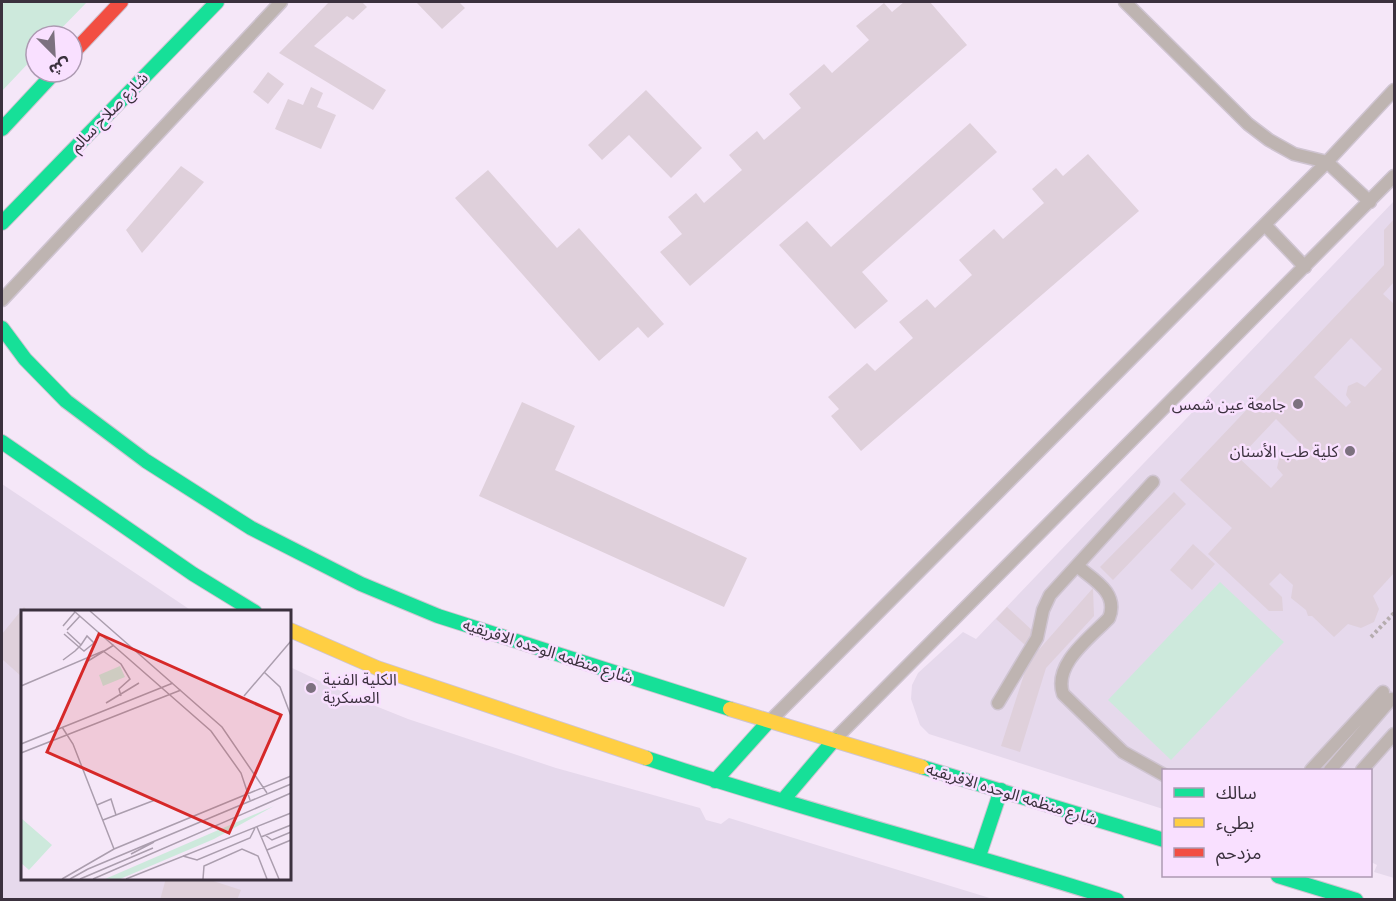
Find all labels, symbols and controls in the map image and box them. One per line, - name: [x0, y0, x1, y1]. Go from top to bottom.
- north arrow: [24, 24, 84, 84]
- text: ش: [46, 54, 74, 80]
- street label: شارع صلاح سالم: [66, 68, 154, 158]
- place label: جامعة عين شمس: [1172, 395, 1286, 414]
- marker: جامعة عين شمس: [1291, 397, 1305, 411]
- place label: كلية طب الأسنان: [1230, 442, 1338, 461]
- marker: كلية طب الأسنان: [1343, 444, 1357, 458]
- inset map: [21, 610, 291, 880]
- street label: شارع منظمه الوحده الافريقيه: [460, 614, 635, 690]
- place label: الكلية الفنية العسكرية: [323, 670, 397, 707]
- marker: الكلية الفنية العسكرية: [304, 681, 318, 695]
- street label: شارع منظمه الوحده الافريقيه: [923, 759, 1100, 832]
- legend: [1162, 769, 1372, 877]
- text: سالك: [1216, 782, 1257, 804]
- text: بطيء: [1216, 812, 1254, 836]
- text: مزدحم: [1216, 842, 1261, 866]

